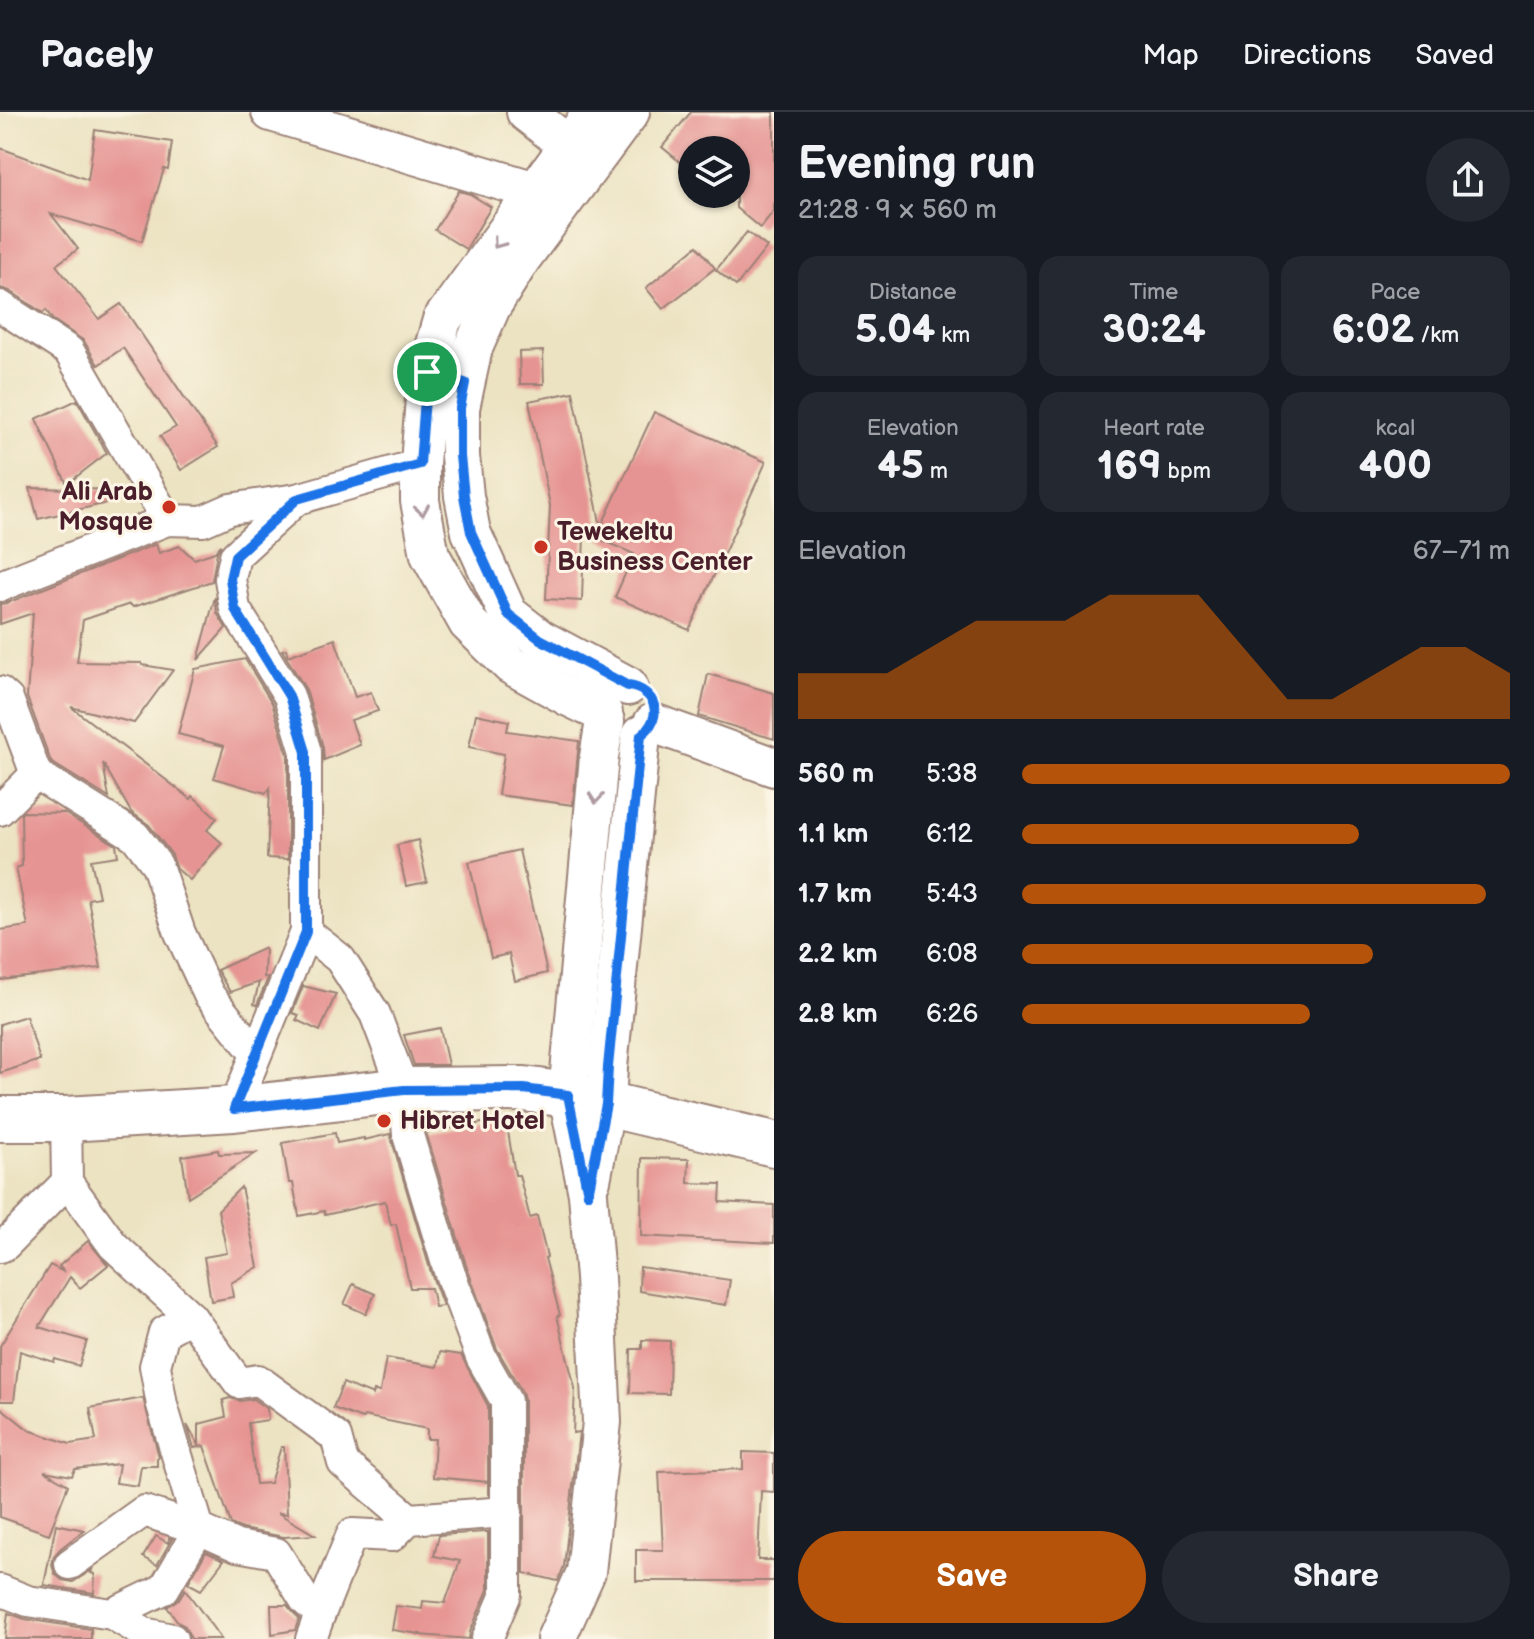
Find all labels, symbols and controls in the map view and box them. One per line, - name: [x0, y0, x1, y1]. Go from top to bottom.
- text: Pacely: [40, 33, 153, 78]
- text: Map: [1142, 39, 1199, 72]
- text: Directions: [1243, 39, 1371, 72]
- text: Saved: [1415, 39, 1494, 72]
- map controls: [678, 136, 750, 208]
- button: layers: [678, 136, 750, 208]
- text: Evening run: [798, 138, 1035, 191]
- button: share: [1426, 138, 1510, 222]
- text: 21:28 · 9 × 560 m: [798, 195, 997, 226]
- one-way arrow: [493, 234, 508, 249]
- text: Distance: [869, 279, 957, 306]
- text: Time: [1130, 279, 1178, 306]
- text: Pace: [1370, 279, 1420, 306]
- text: 5.04: [855, 306, 935, 354]
- text: 30:24: [1102, 306, 1206, 354]
- text: 6:02: [1332, 306, 1414, 354]
- text: km: [935, 322, 970, 349]
- text: /km: [1414, 322, 1459, 349]
- pin: [393, 338, 461, 406]
- icon: arrive: [405, 350, 449, 394]
- text: Elevation: [867, 415, 959, 442]
- text: Heart rate: [1103, 415, 1205, 442]
- text: kcal: [1376, 415, 1415, 442]
- text: 45: [877, 442, 924, 490]
- text: 169: [1097, 442, 1162, 490]
- text: 400: [1359, 442, 1432, 490]
- text: m: [924, 458, 948, 485]
- text: bpm: [1162, 458, 1211, 485]
- place label: Ali Arab Mosque: [58, 477, 153, 538]
- marker: Ali Arab Mosque: [160, 498, 178, 516]
- one-way arrow: [413, 504, 430, 517]
- place label: Tewekeltu Business Center: [557, 517, 753, 578]
- text: Elevation: [798, 536, 906, 567]
- text: 67–71 m: [1413, 536, 1510, 567]
- marker: Tewekeltu Business Center: [532, 538, 550, 556]
- text: 560 m: [798, 759, 874, 790]
- text: 5:38: [926, 759, 977, 790]
- one-way arrow: [587, 792, 604, 805]
- text: 1.1 km: [798, 819, 868, 850]
- text: 6:12: [926, 819, 973, 850]
- text: 1.7 km: [798, 879, 872, 910]
- text: 5:43: [926, 879, 978, 910]
- text: 2.2 km: [798, 939, 878, 970]
- text: 6:08: [926, 939, 978, 970]
- text: 2.8 km: [798, 999, 878, 1030]
- text: 6:26: [926, 999, 978, 1030]
- place label: Hibret Hotel: [400, 1106, 545, 1137]
- marker: Hibret Hotel: [375, 1112, 393, 1130]
- button: Save: [798, 1531, 1146, 1623]
- button: Share: [1162, 1531, 1510, 1623]

